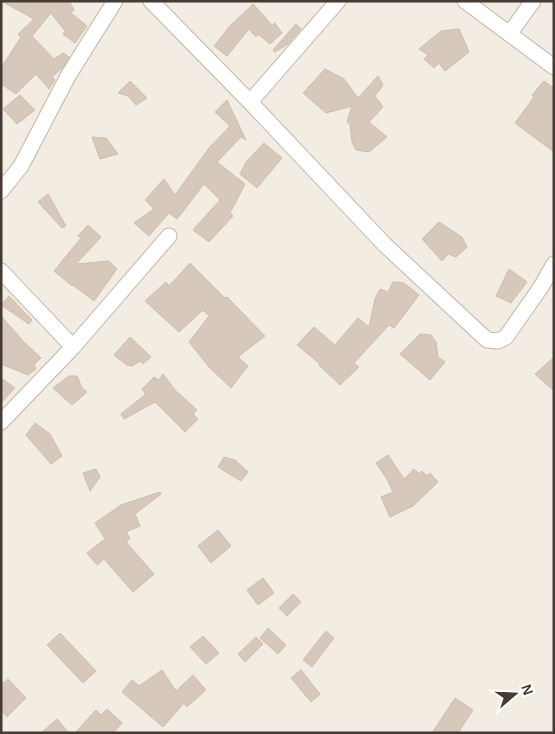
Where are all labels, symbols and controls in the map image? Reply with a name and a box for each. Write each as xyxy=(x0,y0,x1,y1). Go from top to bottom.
north arrow xyxy=(490,669,540,719)
text: N xyxy=(518,682,537,697)

